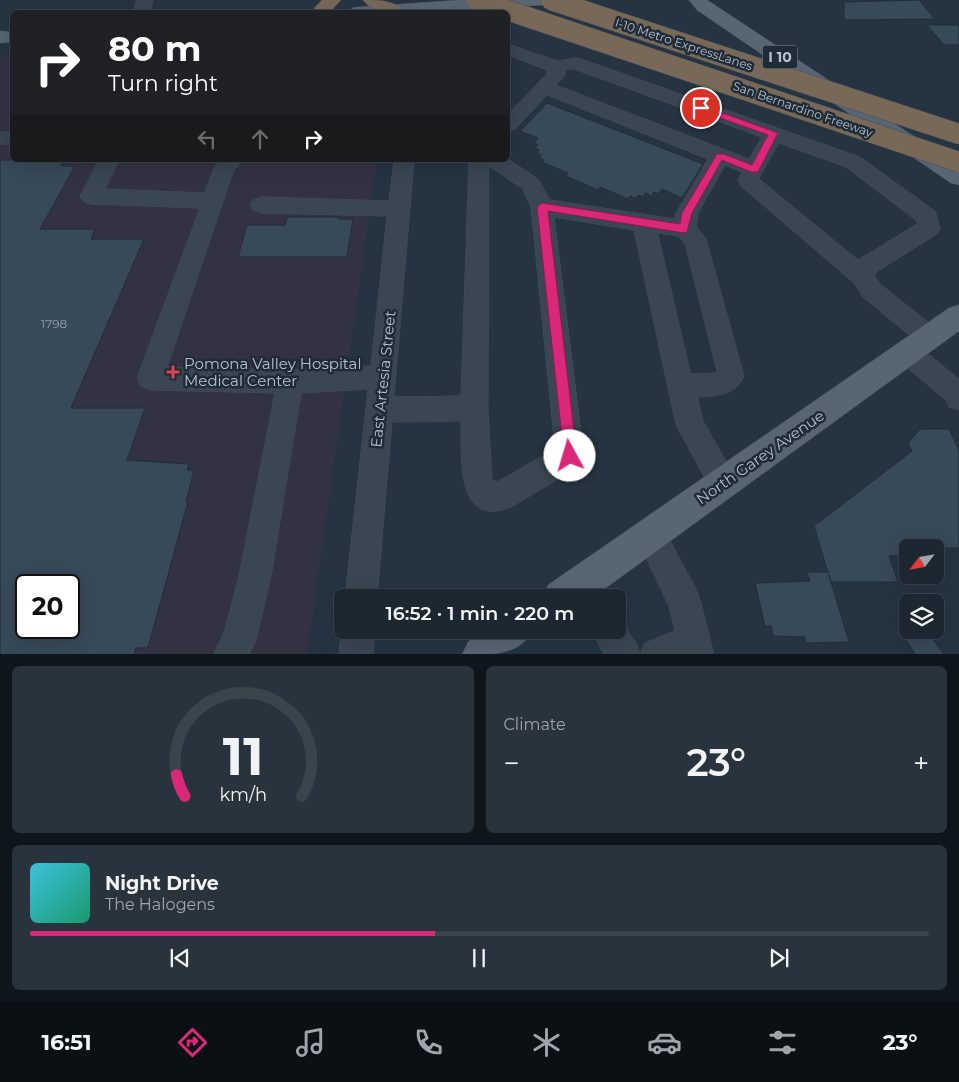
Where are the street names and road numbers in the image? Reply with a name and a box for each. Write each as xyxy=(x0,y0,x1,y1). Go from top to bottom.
street label: I-10 Metro ExpressLanes xyxy=(613,15,755,73)
road number: I 10 xyxy=(762,46,798,68)
street label: San Bernardino Freeway xyxy=(731,78,875,140)
street label: East Artesia Street xyxy=(366,310,400,448)
street label: North Garey Avenue xyxy=(692,406,828,508)

